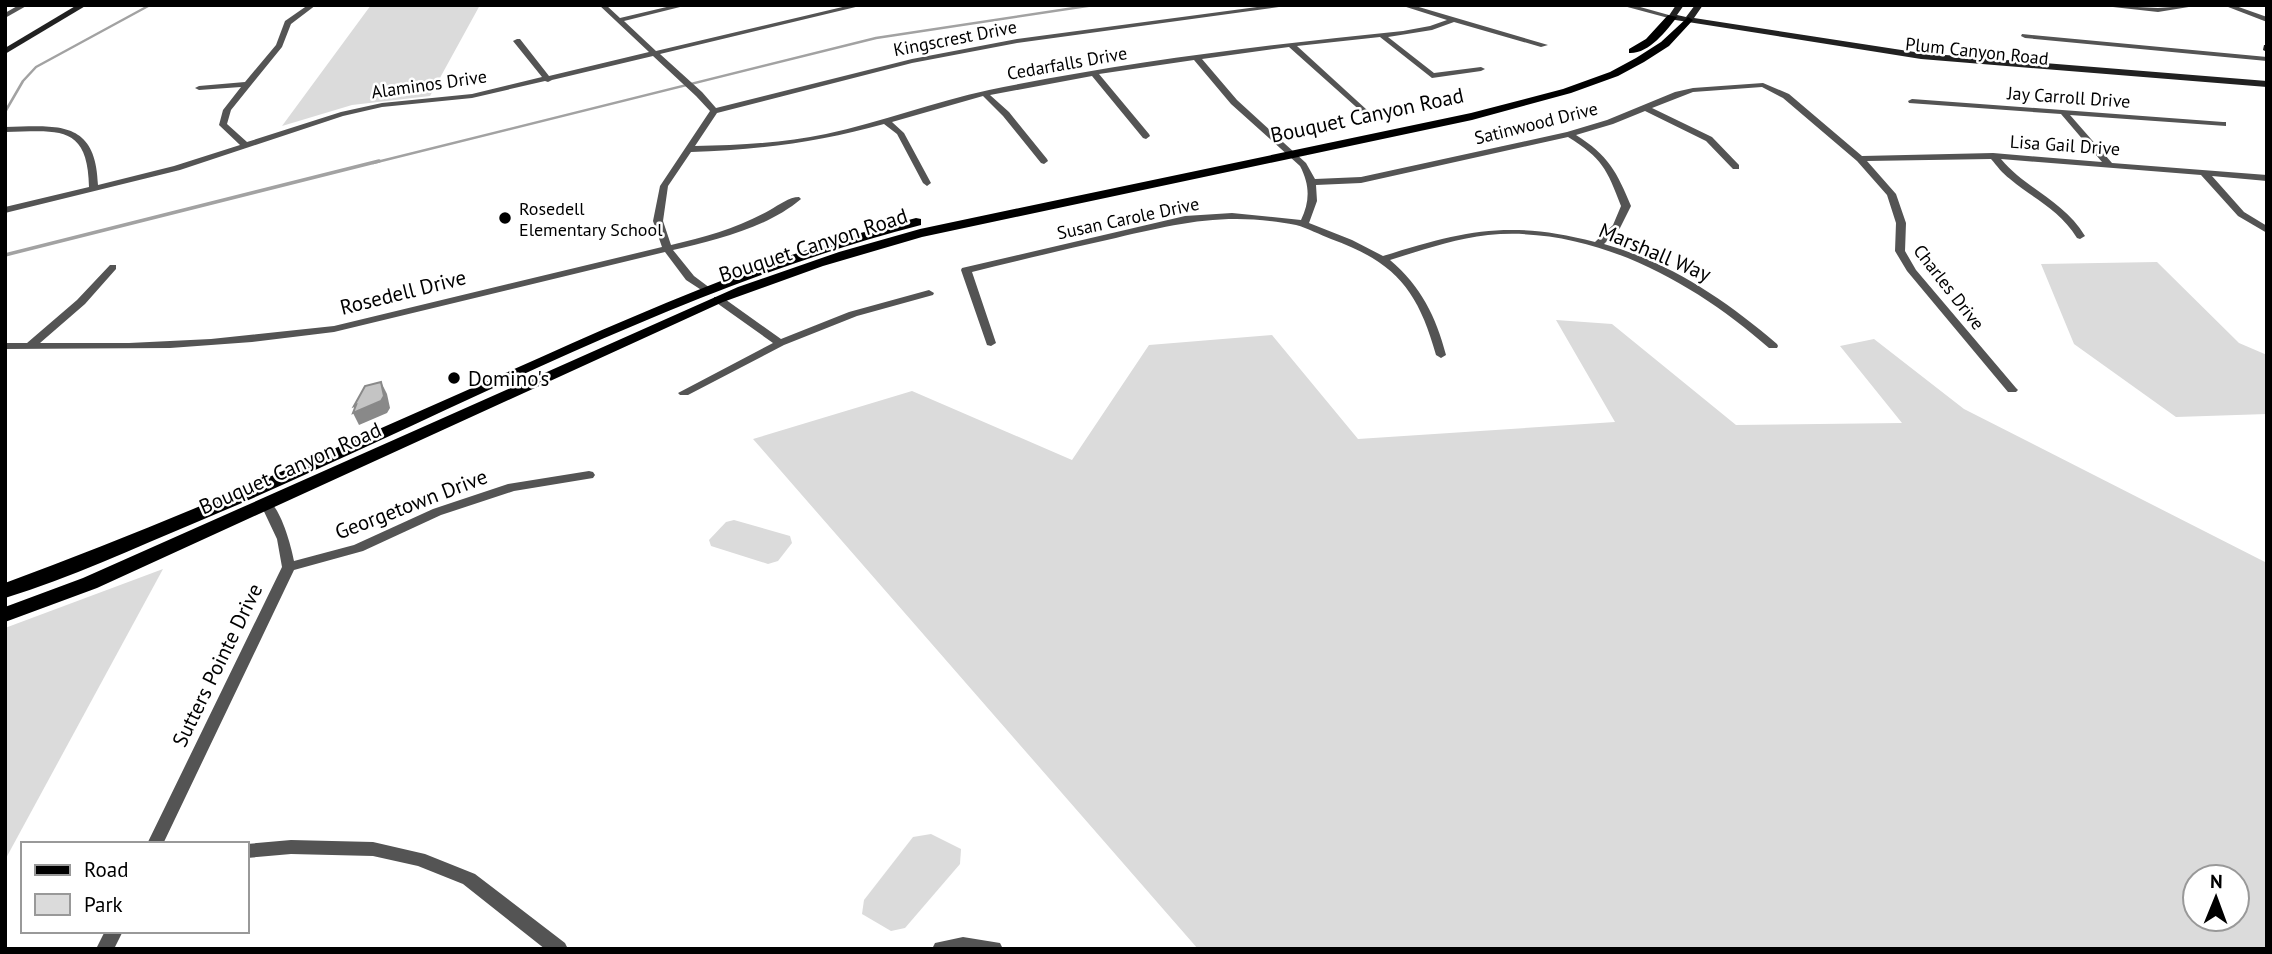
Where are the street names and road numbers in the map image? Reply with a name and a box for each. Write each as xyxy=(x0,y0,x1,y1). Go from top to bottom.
street label: Kingscrest Drive xyxy=(891,15,1019,61)
street label: Plum Canyon Road xyxy=(1904,32,2050,70)
street label: Cedarfalls Drive xyxy=(1005,41,1129,85)
street label: Alaminos Drive xyxy=(370,65,488,103)
street label: Bouquet Canyon Road xyxy=(1268,81,1466,149)
street label: Jay Carroll Drive xyxy=(2006,81,2131,113)
street label: Satinwood Drive xyxy=(1472,97,1600,149)
street label: Lisa Gail Drive xyxy=(2009,130,2121,160)
street label: Susan Carole Drive xyxy=(1055,192,1201,244)
street label: Bouquet Canyon Road xyxy=(715,202,911,288)
street label: Marshall Way xyxy=(1595,216,1715,288)
street label: Charles Drive xyxy=(1908,240,1990,334)
street label: Rosedell Drive xyxy=(337,263,469,321)
street label: Bouquet Canyon Road xyxy=(195,416,385,520)
street label: Georgetown Drive xyxy=(331,463,491,545)
street label: Sutters Pointe Drive xyxy=(166,579,268,751)

